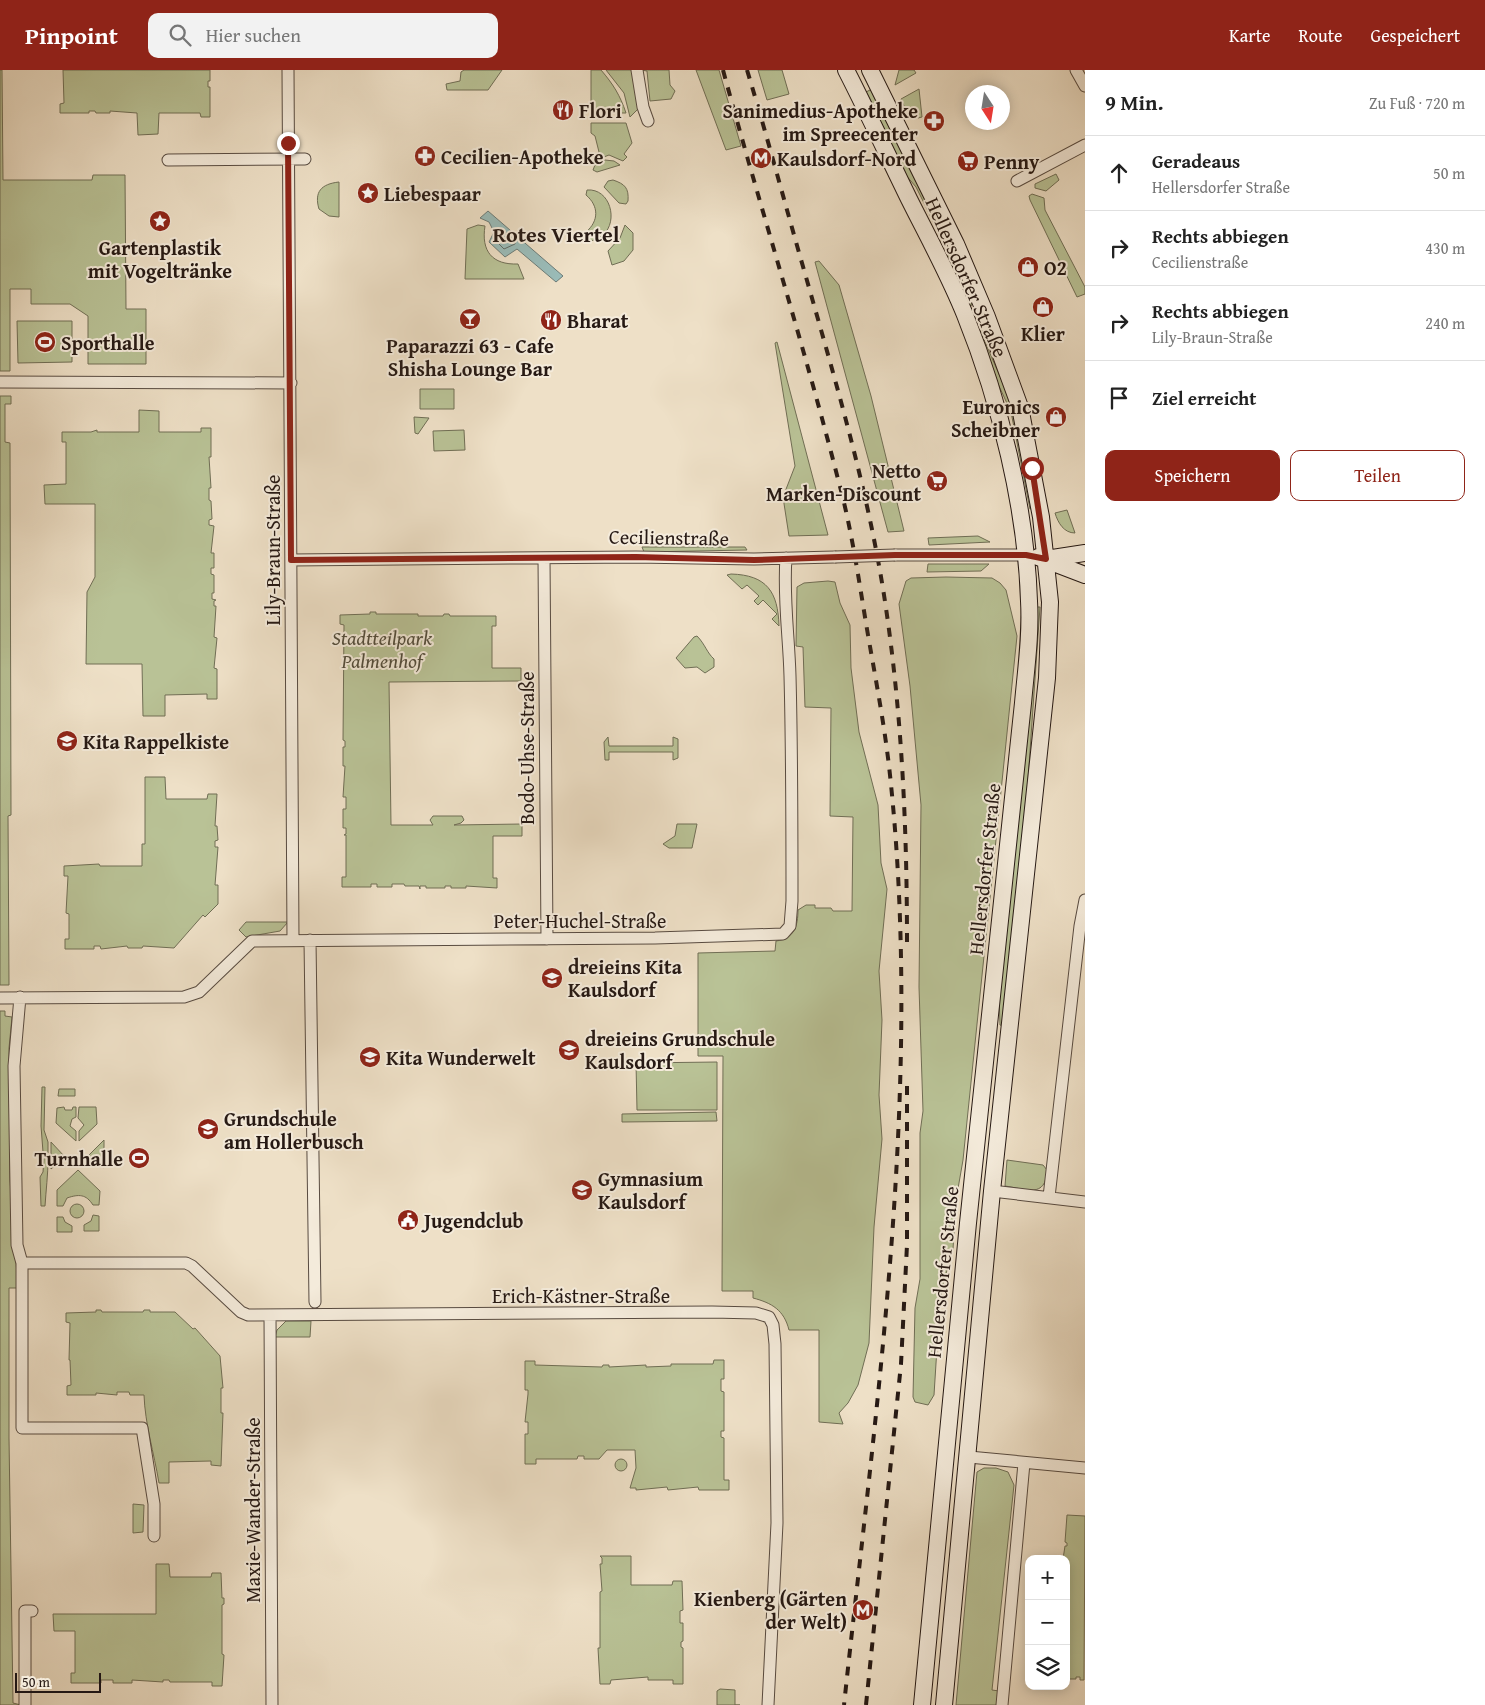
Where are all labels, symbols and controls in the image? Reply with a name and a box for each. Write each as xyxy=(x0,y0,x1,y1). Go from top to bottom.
search box xyxy=(148,13,498,58)
text: Pinpoint xyxy=(25,18,118,53)
icon: search xyxy=(166,21,194,49)
text: Hier suchen xyxy=(206,21,301,49)
text: Karte xyxy=(1229,22,1270,49)
text: Route xyxy=(1298,22,1343,49)
text: Gespeichert xyxy=(1371,22,1460,49)
north arrow xyxy=(965,85,1010,130)
text: 9 Min. xyxy=(1105,87,1163,118)
text: Zu Fuß · 720 m xyxy=(1369,91,1465,115)
place label: Flori xyxy=(579,96,622,125)
place label: Sanimedius-Apotheke im Spreecenter xyxy=(722,96,918,148)
restaurant icon: Flori xyxy=(551,98,575,122)
pharmacy icon: Sanimedius-Apotheke im Spreecenter xyxy=(922,109,946,133)
route end xyxy=(277,132,300,155)
place label: Cecilien-Apotheke xyxy=(441,142,604,171)
pharmacy icon: Cecilien-Apotheke xyxy=(413,144,437,168)
place label: Kaulsdorf-Nord xyxy=(777,144,917,173)
metro station icon: Kaulsdorf-Nord xyxy=(749,146,773,170)
place label: Penny xyxy=(984,147,1040,176)
text: Geradeaus xyxy=(1152,147,1240,175)
supermarket icon: Penny xyxy=(956,149,980,173)
icon: ahead xyxy=(1105,159,1133,187)
text: 50 m xyxy=(1433,161,1465,185)
text: Hellersdorfer Straße xyxy=(1152,175,1290,199)
place label: Liebespaar xyxy=(384,179,481,208)
place icon: Liebespaar xyxy=(356,181,380,205)
street label: Hellersdorfer Straße xyxy=(919,192,1015,362)
place icon: Gartenplastik mit Vogeltränke xyxy=(148,209,172,233)
district label: Rotes Viertel xyxy=(492,218,620,250)
text: Rechts abbiegen xyxy=(1152,222,1289,250)
place label: Gartenplastik mit Vogeltränke xyxy=(88,233,232,285)
icon: right xyxy=(1105,234,1133,262)
text: 430 m xyxy=(1425,236,1465,260)
text: Cecilienstraße xyxy=(1152,250,1248,274)
place label: O2 xyxy=(1044,253,1067,282)
shop icon: O2 xyxy=(1016,255,1040,279)
shop icon: Klier xyxy=(1031,295,1055,319)
text: Rechts abbiegen xyxy=(1152,297,1289,325)
place label: Bharat xyxy=(567,306,629,335)
bar icon: Paparazzi 63 - Cafe Shisha Lounge Bar xyxy=(458,307,482,331)
restaurant icon: Bharat xyxy=(539,308,563,332)
icon: right xyxy=(1105,309,1133,337)
text: 240 m xyxy=(1425,311,1465,335)
place label: Klier xyxy=(1021,319,1065,348)
text: Lily-Braun-Straße xyxy=(1152,325,1273,349)
place label: Sporthalle xyxy=(61,328,155,357)
sports icon: Sporthalle xyxy=(33,330,57,354)
place label: Paparazzi 63 - Cafe Shisha Lounge Bar xyxy=(386,331,554,383)
icon: arrive xyxy=(1105,384,1133,412)
text: Ziel erreicht xyxy=(1152,384,1256,412)
place label: Euronics Scheibner xyxy=(951,392,1040,444)
shop icon: Euronics Scheibner xyxy=(1044,405,1068,429)
button: Speichern xyxy=(1105,450,1280,501)
button: Teilen xyxy=(1290,450,1465,501)
place label: Netto Marken-Discount xyxy=(766,456,921,508)
route start xyxy=(1021,457,1044,480)
supermarket icon: Netto Marken-Discount xyxy=(925,469,949,493)
street label: Lily-Braun-Straße xyxy=(258,475,287,626)
street label: Cecilienstraße xyxy=(609,521,729,553)
park label: Stadtteilpark Palmenhof xyxy=(332,623,433,675)
street label: Bodo-Uhse-Straße xyxy=(512,671,541,825)
place label: Kita Rappelkiste xyxy=(83,727,229,756)
school or university icon: Kita Rappelkiste xyxy=(55,729,79,753)
street label: Hellersdorfer Straße xyxy=(961,782,1007,956)
street label: Peter-Huchel-Straße xyxy=(494,906,666,935)
place label: dreieins Kita Kaulsdorf xyxy=(568,952,683,1004)
school or university icon: dreieins Kita Kaulsdorf xyxy=(540,966,564,990)
place label: dreieins Grundschule Kaulsdorf xyxy=(585,1024,775,1076)
school or university icon: dreieins Grundschule Kaulsdorf xyxy=(557,1038,581,1062)
place label: Kita Wunderwelt xyxy=(386,1043,536,1072)
school or university icon: Kita Wunderwelt xyxy=(358,1045,382,1069)
place label: Grundschule am Hollerbusch xyxy=(224,1104,364,1156)
school or university icon: Grundschule am Hollerbusch xyxy=(196,1117,220,1141)
place label: Turnhalle xyxy=(34,1144,123,1173)
sports icon: Turnhalle xyxy=(127,1146,151,1170)
place label: Gymnasium Kaulsdorf xyxy=(598,1164,703,1216)
school or university icon: Gymnasium Kaulsdorf xyxy=(570,1178,594,1202)
street label: Hellersdorfer Straße xyxy=(919,1185,965,1359)
place label: Jugendclub xyxy=(421,1206,524,1235)
public building icon: Jugendclub xyxy=(396,1208,420,1232)
street label: Erich-Kästner-Straße xyxy=(492,1281,670,1310)
street label: Maxie-Wander-Straße xyxy=(238,1417,267,1603)
map controls xyxy=(1025,1555,1070,1690)
button: + xyxy=(1025,1555,1070,1600)
place label: Kienberg (Gärten der Welt) xyxy=(694,1584,847,1636)
metro station icon: Kienberg (Gärten der Welt) xyxy=(851,1598,875,1622)
button: − xyxy=(1025,1600,1070,1645)
button: layers xyxy=(1025,1645,1070,1690)
scale bar xyxy=(15,1670,101,1693)
text: 50 m xyxy=(22,1672,50,1692)

